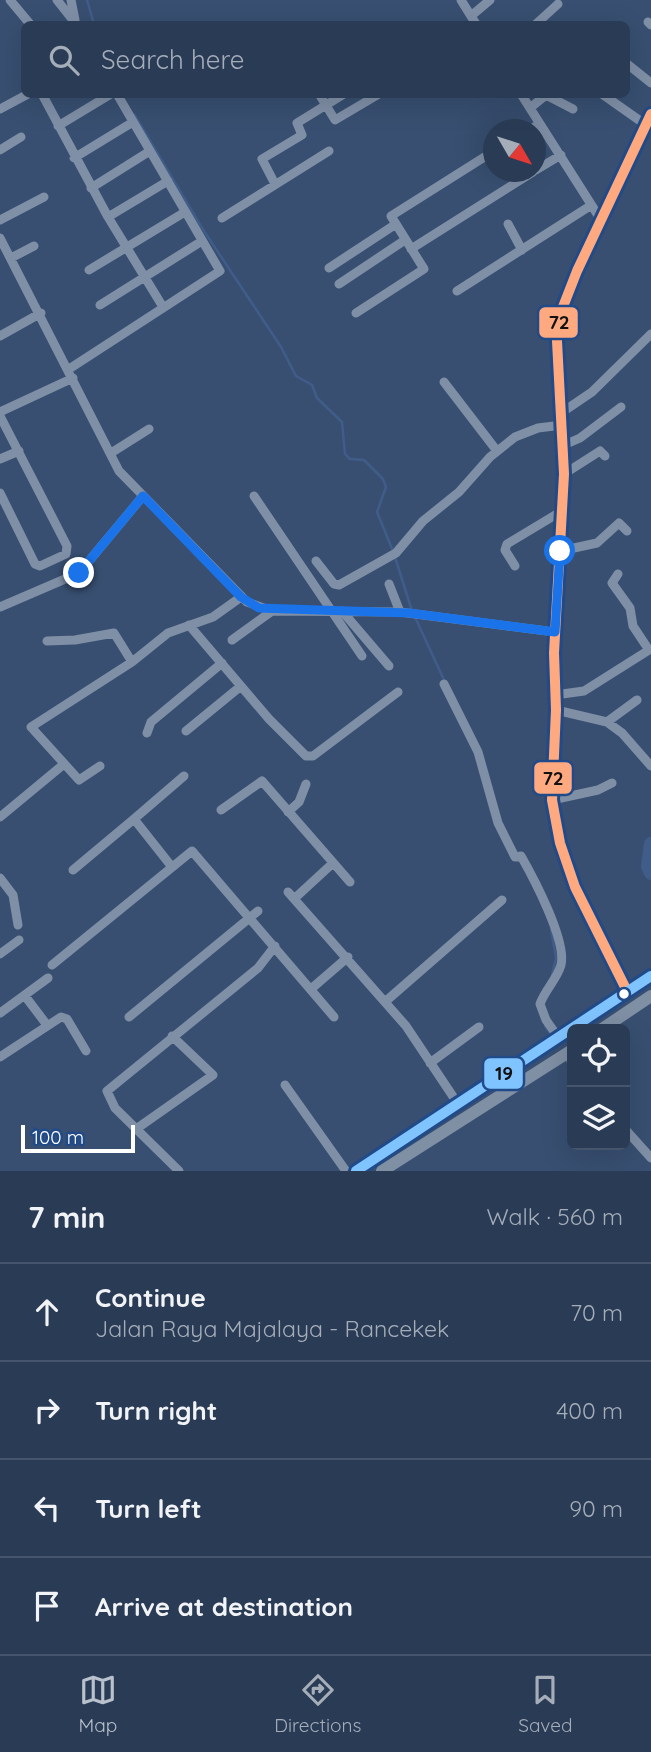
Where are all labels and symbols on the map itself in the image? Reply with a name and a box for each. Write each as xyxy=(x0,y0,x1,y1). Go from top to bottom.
north arrow xyxy=(483,119,546,182)
line badge: 72 xyxy=(538,306,579,339)
text: 72 xyxy=(548,310,570,334)
route start xyxy=(544,535,575,566)
route end xyxy=(63,557,94,588)
line badge: 72 xyxy=(533,761,573,795)
text: 72 xyxy=(542,766,564,790)
unlabelled marker xyxy=(617,987,631,1001)
line badge: 19 xyxy=(483,1057,524,1090)
text: 19 xyxy=(495,1061,513,1085)
scale bar xyxy=(21,1122,135,1154)

